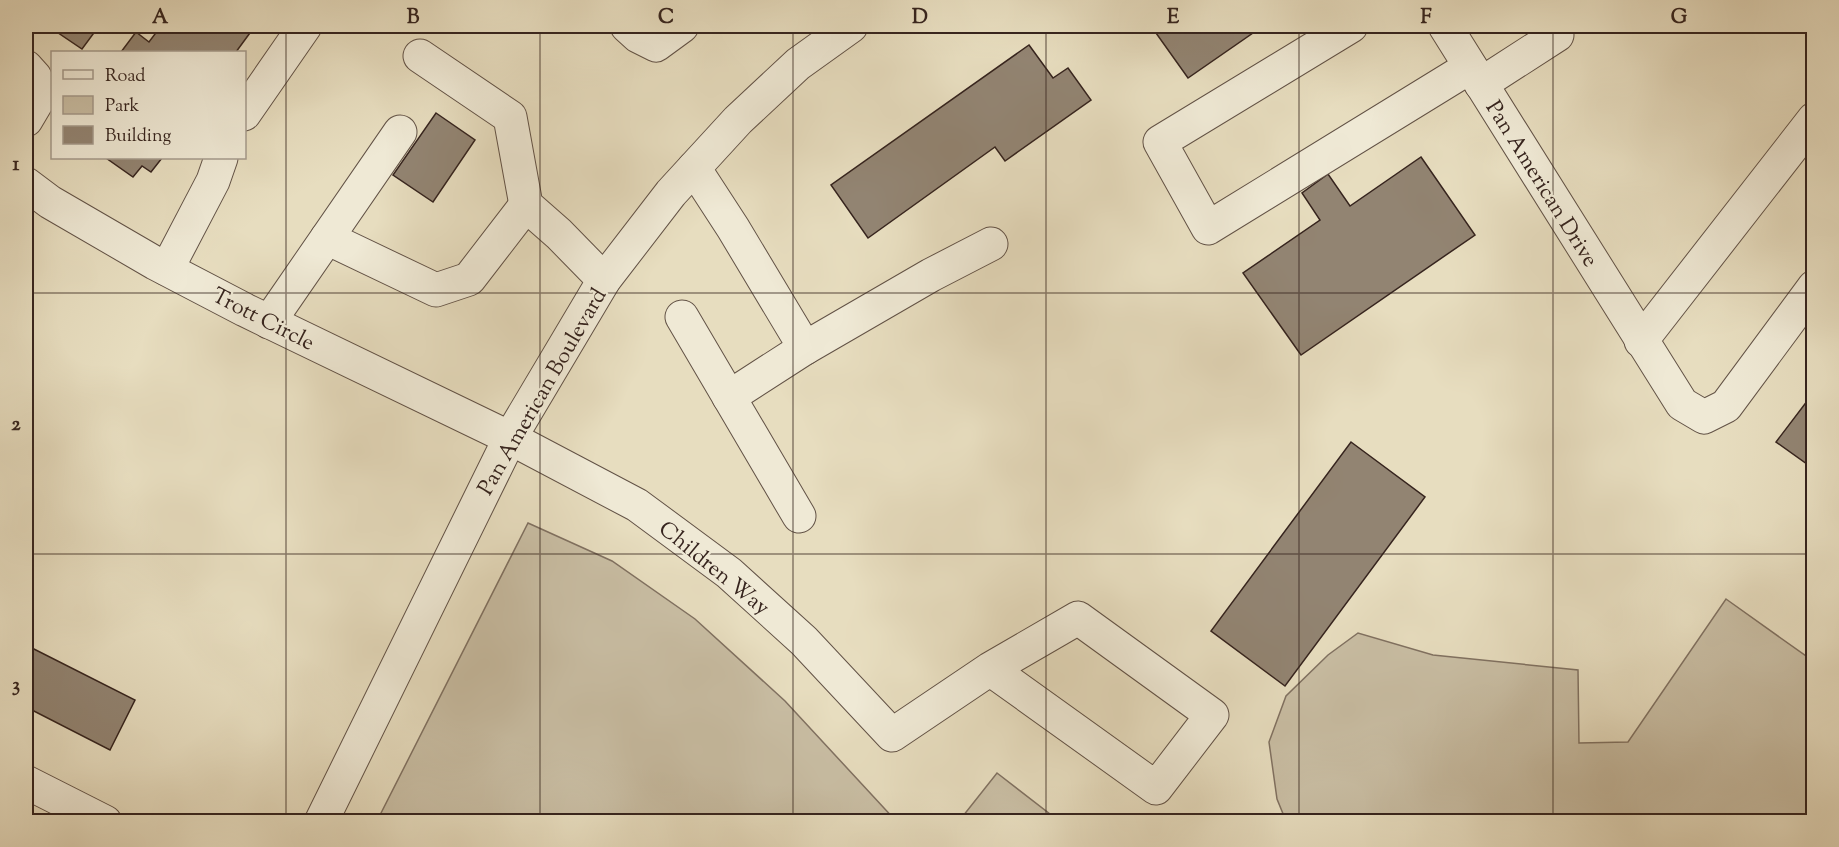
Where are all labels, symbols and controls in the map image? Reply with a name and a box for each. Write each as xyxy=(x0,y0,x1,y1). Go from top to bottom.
text: A xyxy=(152,4,169,33)
text: B xyxy=(407,4,420,33)
text: C xyxy=(658,4,674,33)
text: D xyxy=(912,4,928,33)
text: E xyxy=(1167,4,1180,33)
text: F xyxy=(1420,4,1432,33)
text: G xyxy=(1671,4,1688,33)
legend xyxy=(51,51,246,159)
text: Road xyxy=(105,64,145,90)
text: Park xyxy=(105,94,140,120)
street label: Pan American Drive xyxy=(1476,95,1605,274)
text: Building xyxy=(105,124,171,150)
text: 1 xyxy=(13,151,20,180)
street label: Trott Circle xyxy=(206,281,319,360)
street label: Pan American Boulevard xyxy=(471,283,616,502)
text: 2 xyxy=(11,411,21,440)
street label: Children Way xyxy=(651,514,776,624)
text: 3 xyxy=(12,672,20,701)

